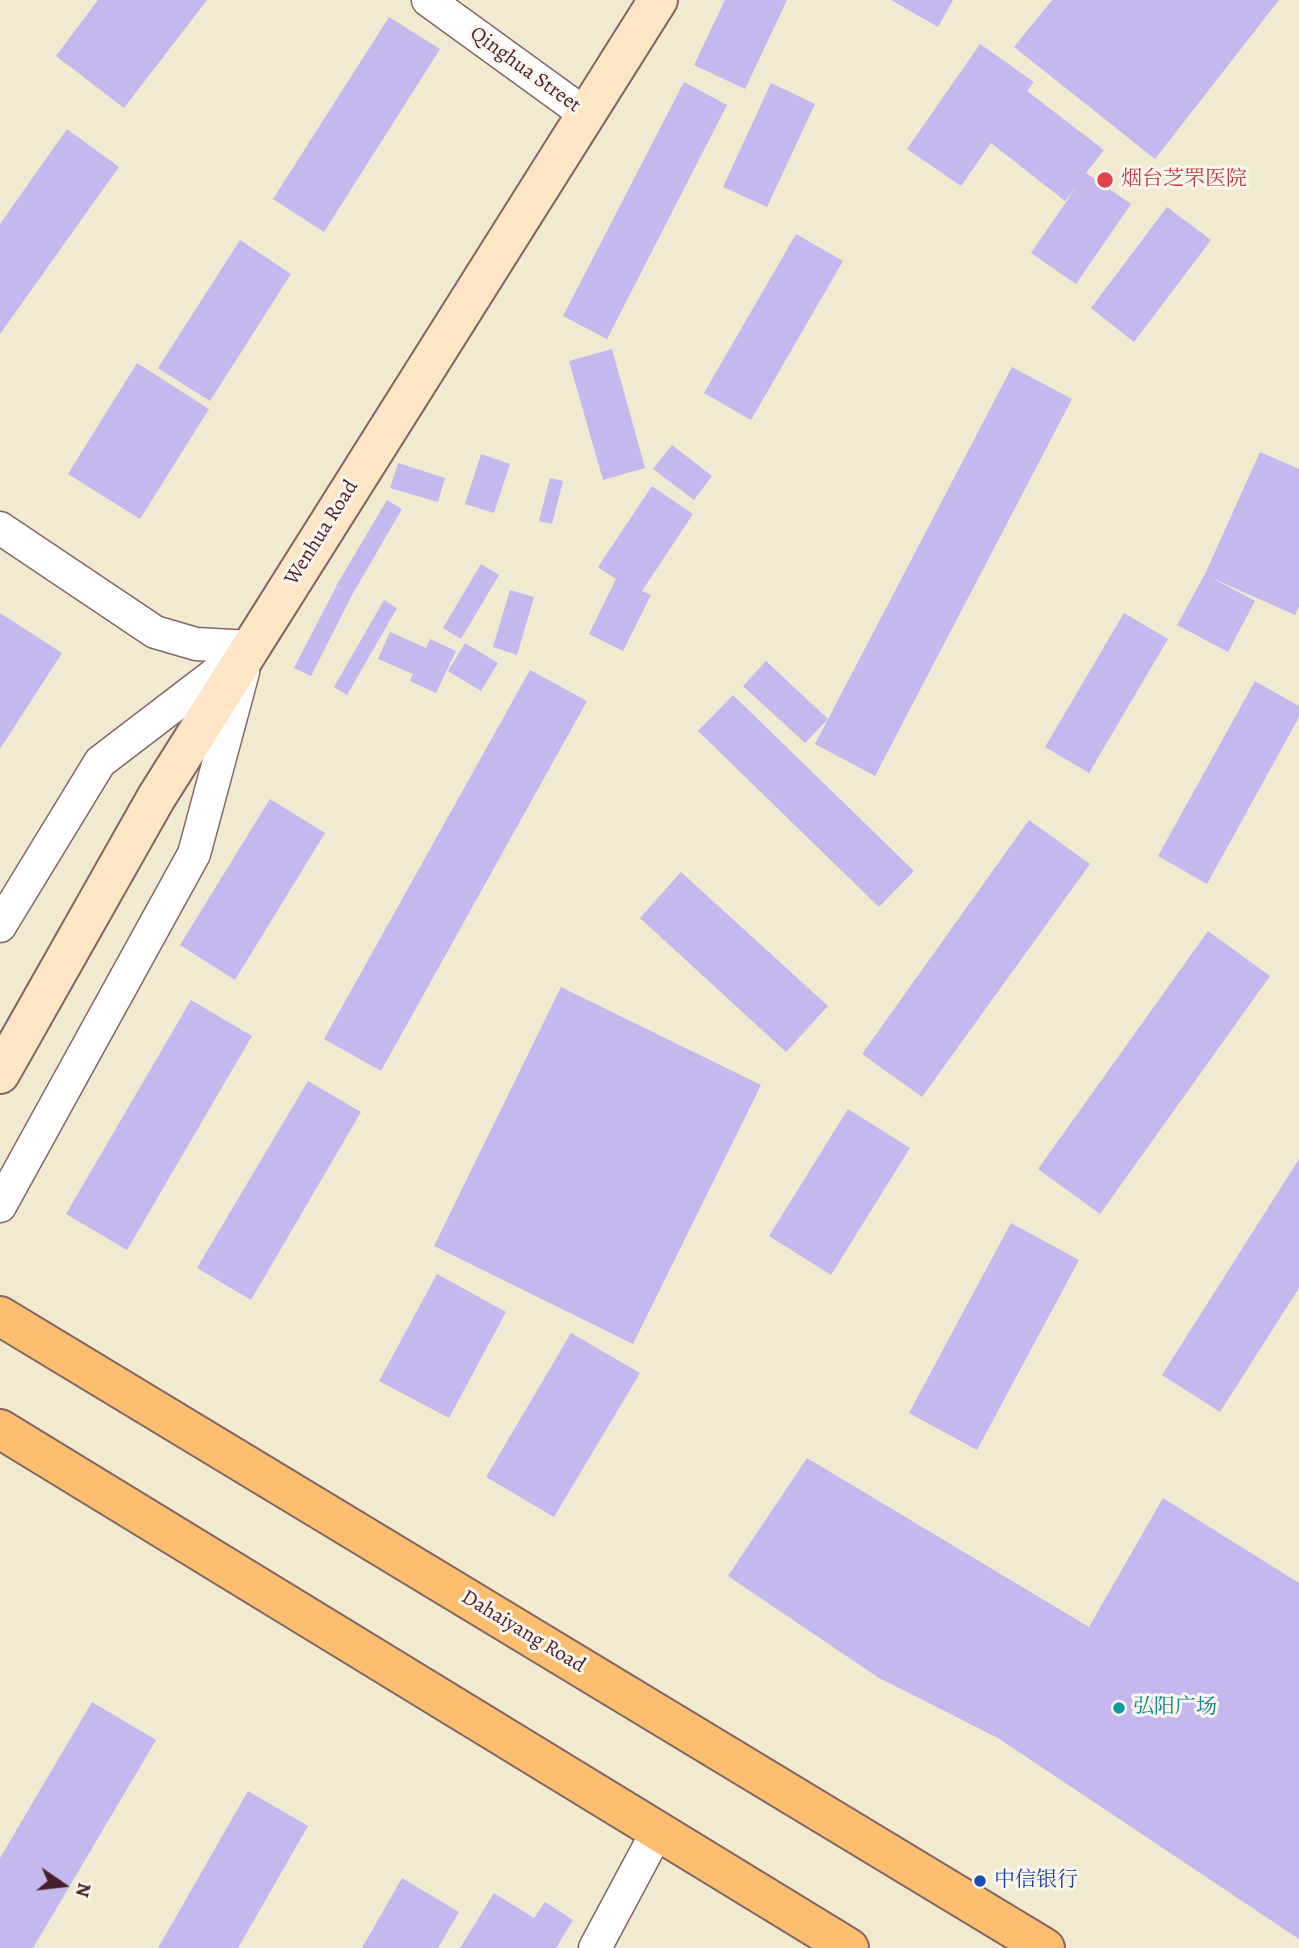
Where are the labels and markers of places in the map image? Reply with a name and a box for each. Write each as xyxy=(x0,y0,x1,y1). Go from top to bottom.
place label: 烟台芝罘医院 xyxy=(1121,167,1247,193)
marker: 烟台芝罘医院 xyxy=(1095,170,1115,190)
place label: 弘阳广场 xyxy=(1133,1695,1217,1721)
marker: 弘阳广场 xyxy=(1111,1700,1127,1716)
place label: 中信银行 xyxy=(994,1868,1078,1894)
marker: 中信银行 xyxy=(972,1873,988,1889)

